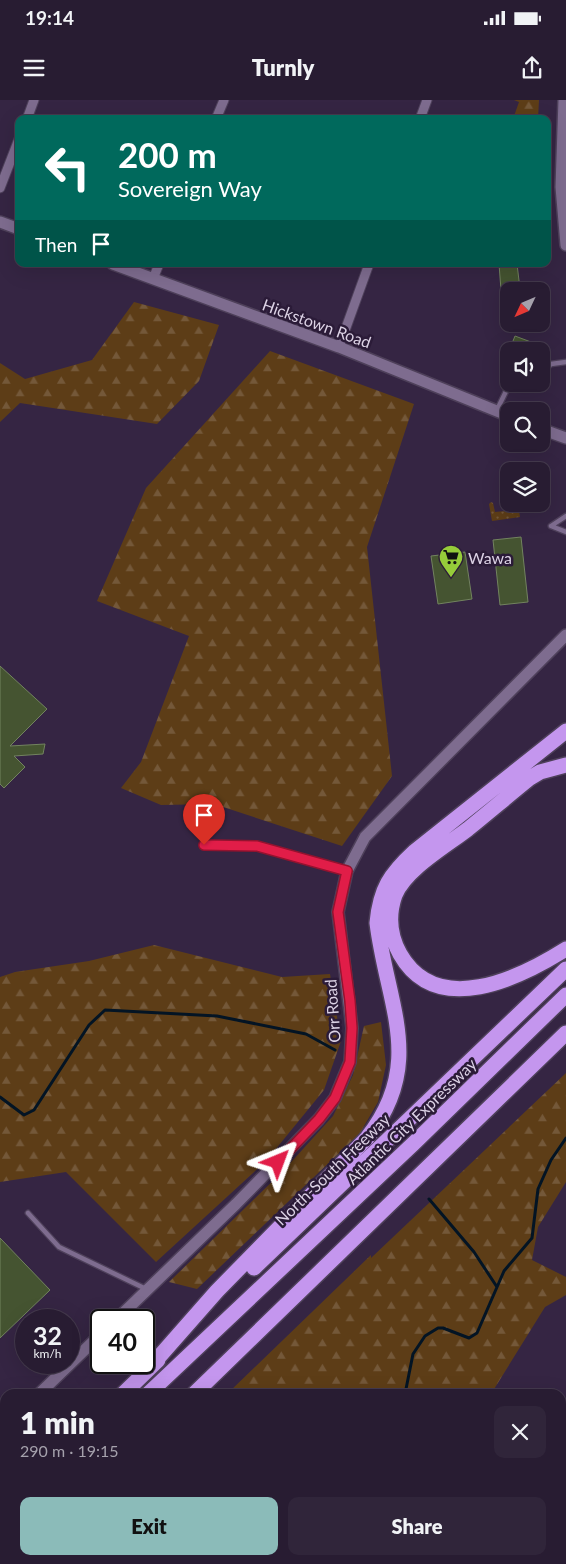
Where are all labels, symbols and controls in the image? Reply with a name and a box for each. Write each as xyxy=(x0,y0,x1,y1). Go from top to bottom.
text: 19:14 xyxy=(25,6,74,29)
icon: menu xyxy=(20,54,48,82)
text: Turnly xyxy=(252,54,314,81)
icon: share xyxy=(518,54,546,82)
text: 200 m xyxy=(118,133,217,175)
icon: left xyxy=(35,135,100,200)
text: Sovereign Way xyxy=(118,175,262,202)
icon: arrive xyxy=(87,230,115,258)
text: Then xyxy=(35,233,77,256)
north arrow xyxy=(500,282,550,332)
map controls xyxy=(500,282,550,512)
street label: Hickstown Road xyxy=(260,295,374,351)
button: sound xyxy=(500,342,550,392)
button: search xyxy=(500,402,550,452)
button: layers xyxy=(500,462,550,512)
supermarket icon: Wawa xyxy=(438,544,464,578)
place label: Wawa xyxy=(468,548,512,567)
pin xyxy=(183,794,225,845)
icon: arrive xyxy=(190,801,218,829)
street label: Orr Road xyxy=(320,979,344,1043)
street label: Atlantic City Expressway xyxy=(342,1054,480,1188)
street label: North-South Freeway xyxy=(271,1109,394,1229)
position arrow xyxy=(251,1135,303,1187)
speed limit sign: 40 xyxy=(90,1309,155,1374)
text: 32 xyxy=(33,1320,62,1350)
text: km/h xyxy=(33,1346,62,1361)
text: 1 min xyxy=(20,1404,95,1440)
button: close xyxy=(494,1406,546,1458)
text: 290 m · 19:15 xyxy=(20,1441,119,1460)
button: Exit xyxy=(20,1497,278,1555)
button: Share xyxy=(288,1497,546,1555)

